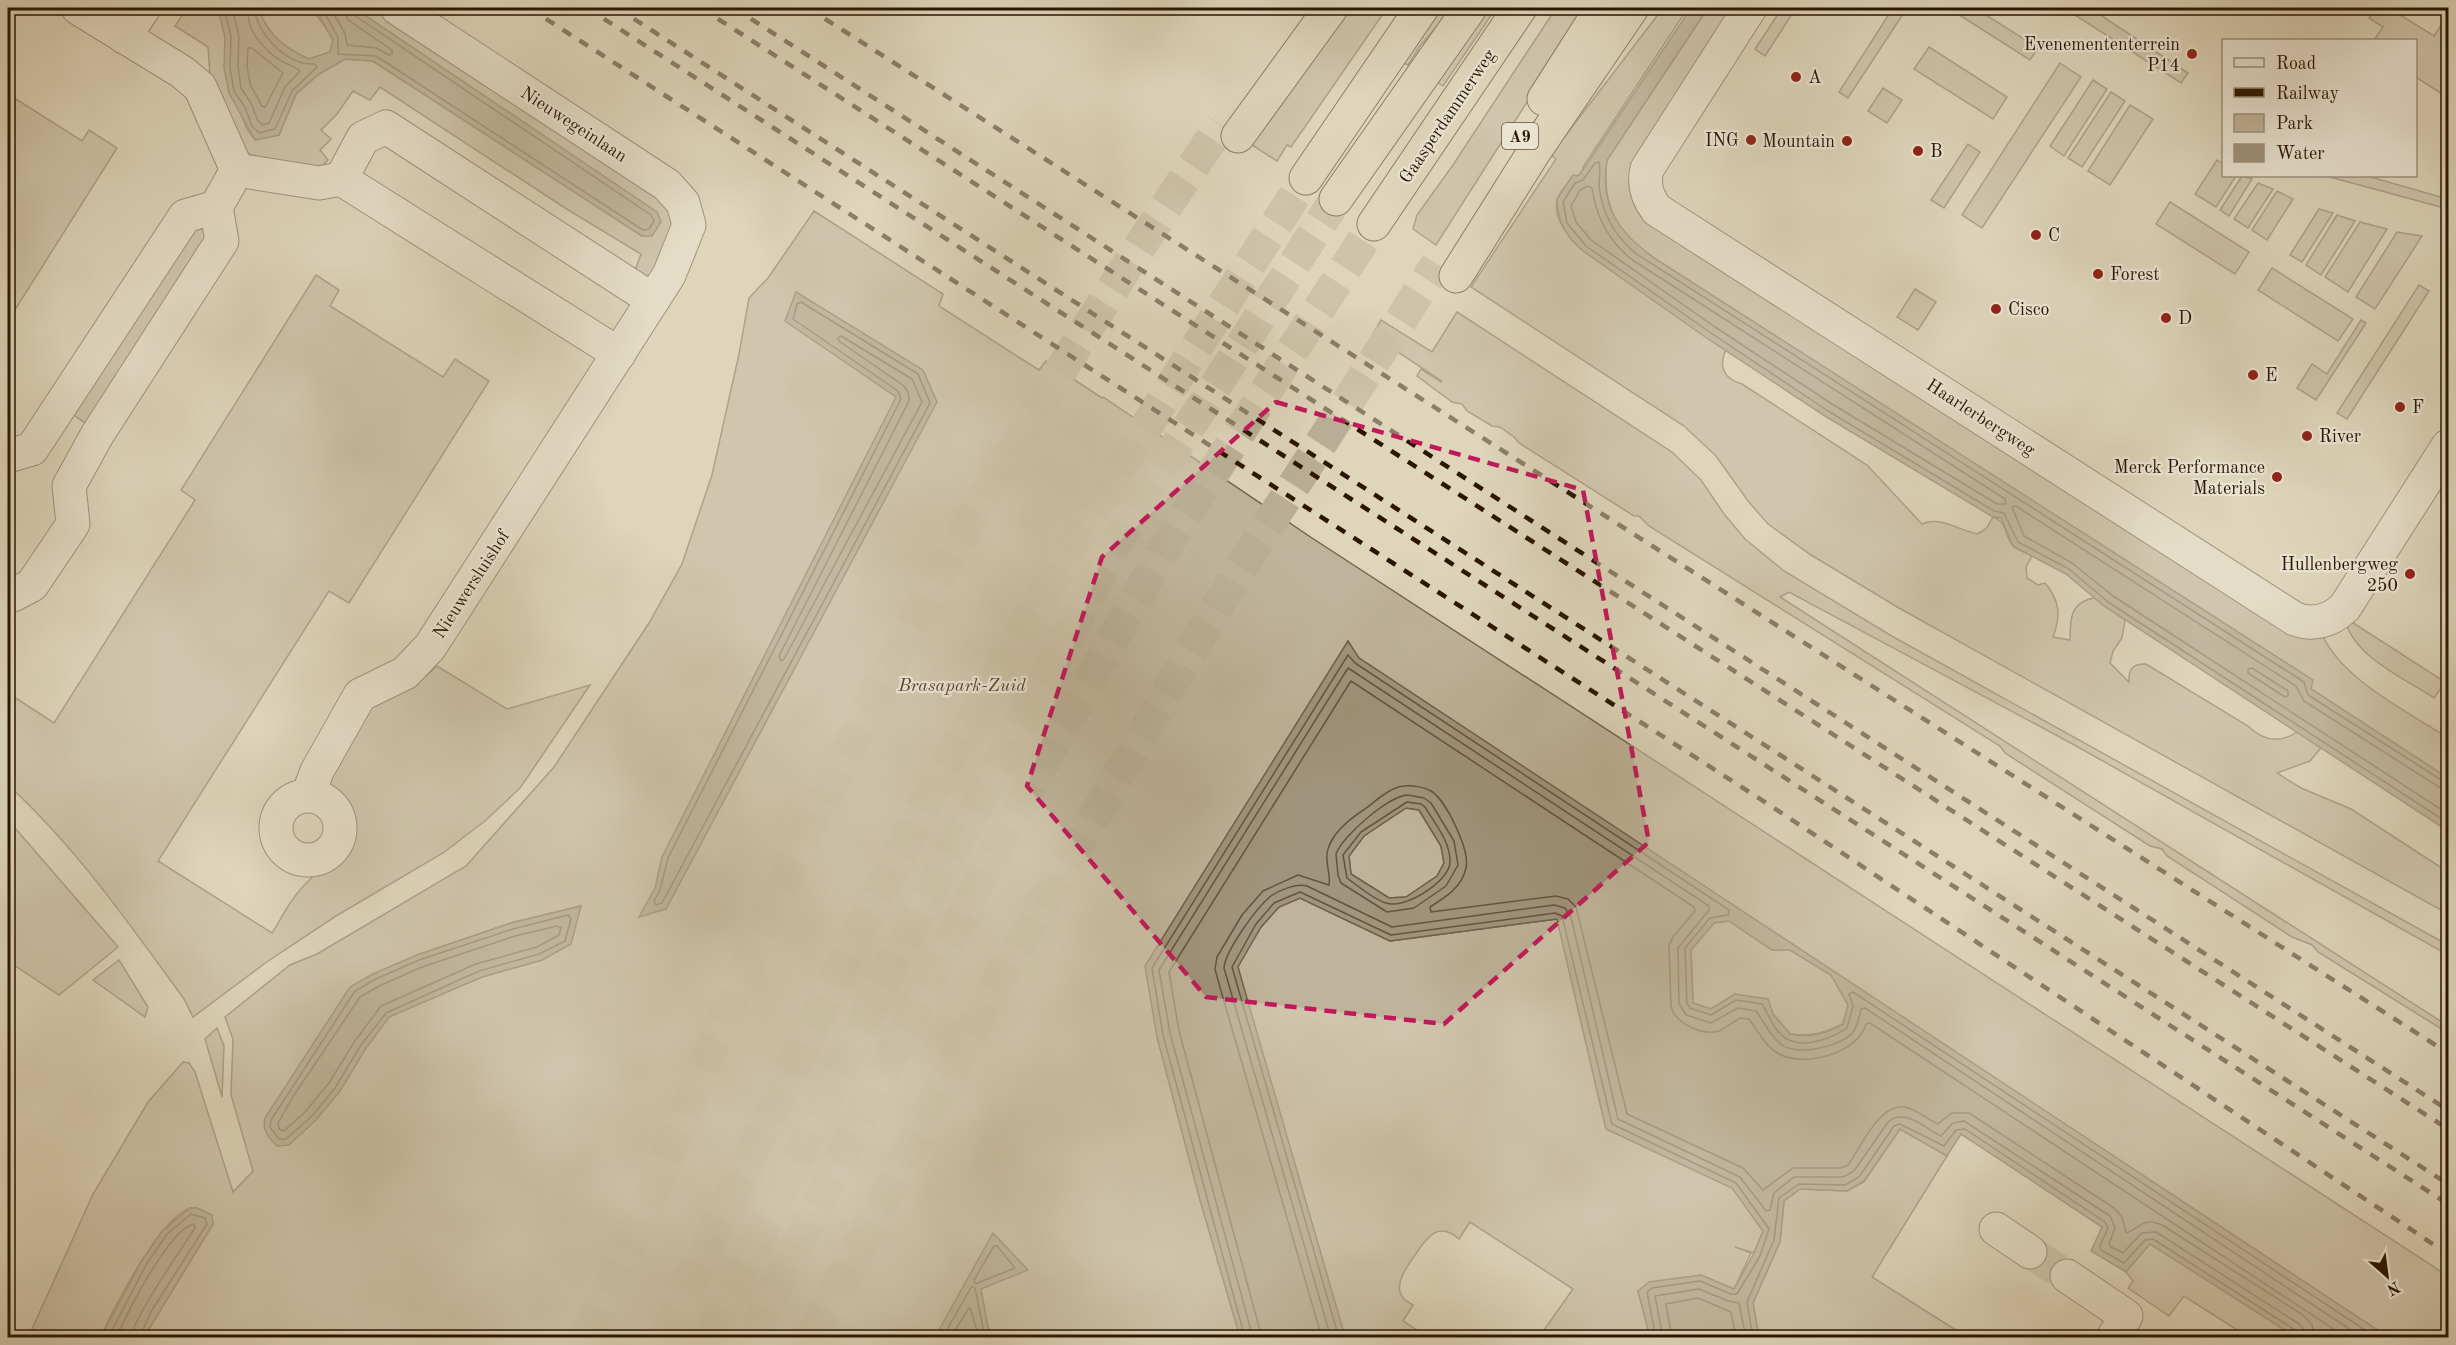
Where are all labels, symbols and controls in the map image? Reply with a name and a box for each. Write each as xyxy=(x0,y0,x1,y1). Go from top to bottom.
place label: Evenemententerrein P14 xyxy=(2024,36,2180,75)
legend xyxy=(2222,39,2417,177)
street label: Gaasperdammerweg xyxy=(1396,46,1499,187)
marker: Evenemententerrein P14 xyxy=(2185,47,2199,61)
text: Road xyxy=(2276,55,2316,73)
place label: A xyxy=(1808,69,1822,87)
marker: A xyxy=(1789,70,1803,84)
street label: Nieuwegeinlaan xyxy=(517,84,630,166)
text: Railway xyxy=(2276,85,2339,103)
text: Park xyxy=(2276,115,2313,133)
road number: A9 xyxy=(1502,123,1538,149)
place label: ING xyxy=(1705,132,1739,150)
marker: ING xyxy=(1744,133,1758,147)
place label: Mountain xyxy=(1762,133,1835,151)
marker: Mountain xyxy=(1840,134,1854,148)
place label: B xyxy=(1930,143,1942,161)
marker: B xyxy=(1911,144,1925,158)
text: Water xyxy=(2276,145,2325,163)
place label: C xyxy=(2048,227,2060,245)
marker: C xyxy=(2029,228,2043,242)
place label: Forest xyxy=(2110,266,2160,284)
marker: Forest xyxy=(2091,267,2105,281)
place label: Cisco xyxy=(2008,301,2050,319)
marker: Cisco xyxy=(1989,302,2003,316)
place label: D xyxy=(2178,310,2192,328)
marker: D xyxy=(2159,311,2173,325)
place label: E xyxy=(2265,367,2277,385)
marker: E xyxy=(2246,368,2260,382)
street label: Haarlerbergweg xyxy=(1923,376,2038,460)
place label: F xyxy=(2412,399,2424,417)
marker: F xyxy=(2393,400,2407,414)
place label: River xyxy=(2319,428,2362,446)
marker: River xyxy=(2300,429,2314,443)
place label: Merck Performance Materials xyxy=(2114,459,2265,498)
marker: Merck Performance Materials xyxy=(2270,470,2284,484)
street label: Nieuwersluishof xyxy=(430,526,514,642)
place label: Hullenbergweg 250 xyxy=(2281,556,2398,595)
marker: Hullenbergweg 250 xyxy=(2403,567,2417,581)
park label: Brasapark-Zuid xyxy=(897,677,1026,695)
north arrow xyxy=(2357,1246,2417,1306)
text: N xyxy=(2383,1278,2402,1298)

